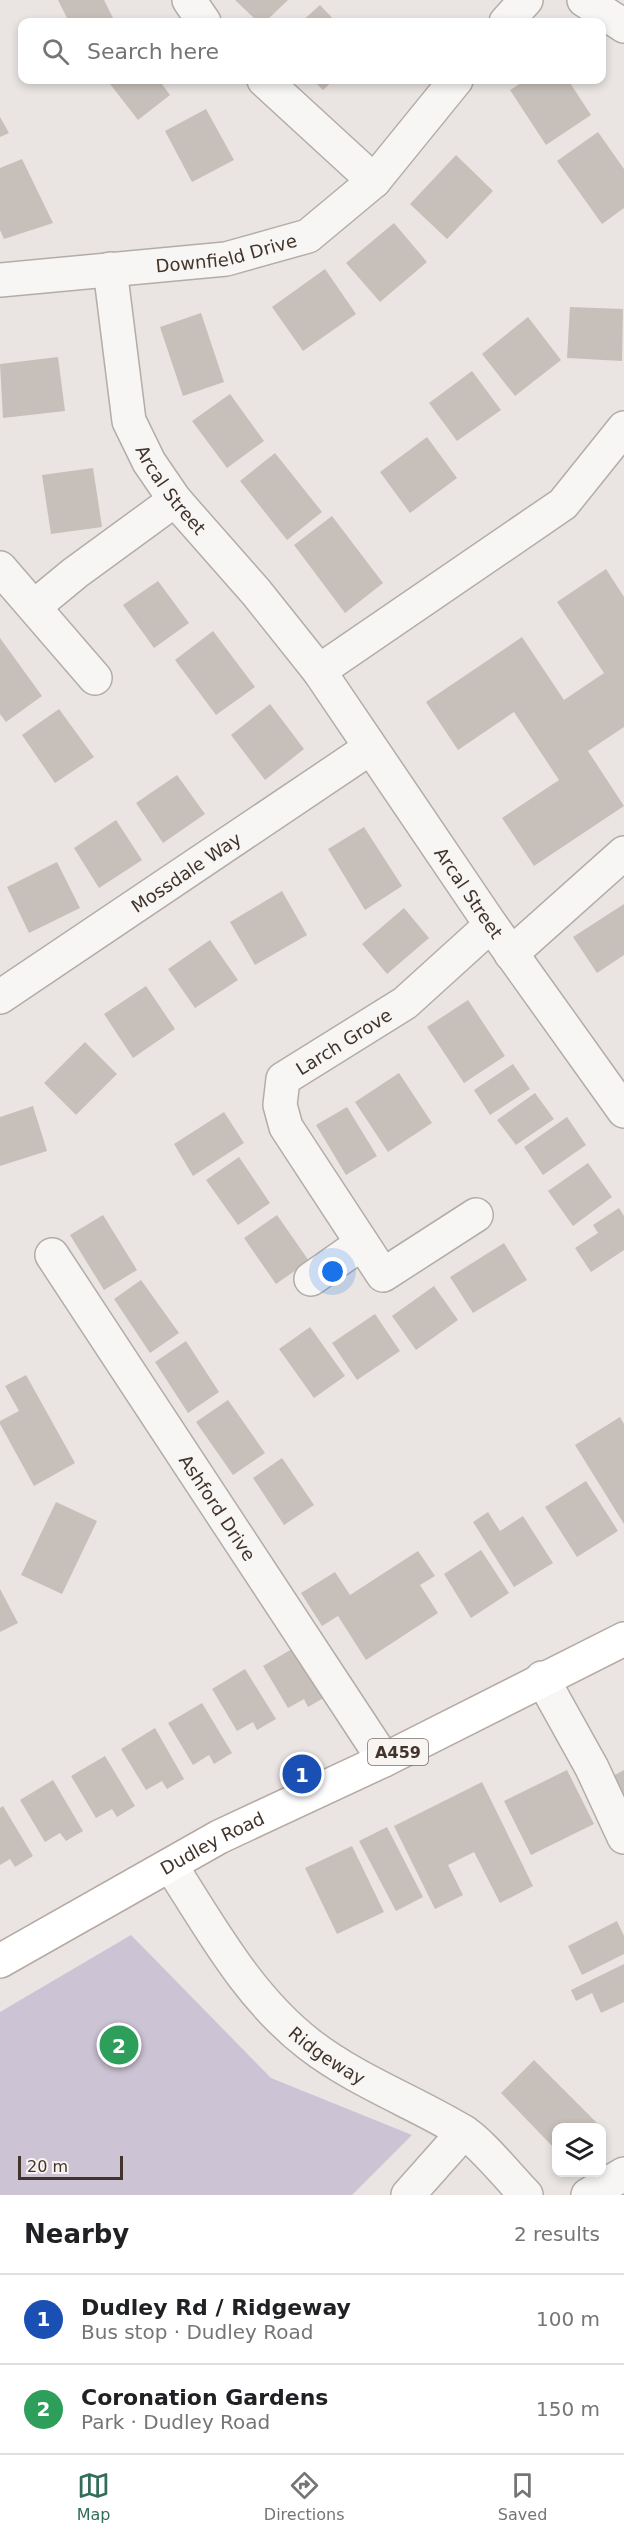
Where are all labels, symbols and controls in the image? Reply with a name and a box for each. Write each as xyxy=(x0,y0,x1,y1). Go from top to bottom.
search box xyxy=(18,18,606,84)
icon: search xyxy=(39,35,72,68)
text: Search here xyxy=(87,39,219,64)
street label: Downfield Drive xyxy=(155,229,299,276)
street label: Arcal Street xyxy=(132,442,211,538)
street label: Mossdale Way xyxy=(127,827,245,916)
street label: Arcal Street xyxy=(431,843,507,942)
street label: Larch Grove xyxy=(292,1004,395,1079)
your location xyxy=(318,1257,347,1286)
street label: Ashford Drive xyxy=(175,1450,260,1564)
road number: A459 xyxy=(368,1739,428,1765)
pin: 1 xyxy=(282,1752,322,1796)
street label: Dudley Road xyxy=(157,1807,267,1879)
pin: 2 xyxy=(100,2022,138,2068)
street label: Ridgeway xyxy=(285,2022,369,2089)
map controls xyxy=(552,2123,606,2177)
button: layers xyxy=(552,2123,606,2177)
scale bar xyxy=(18,2153,123,2180)
text: 20 m xyxy=(27,2157,68,2176)
text: Nearby xyxy=(24,2219,129,2249)
text: 2 results xyxy=(514,2222,600,2246)
text: Dudley Rd / Ridgeway xyxy=(81,2295,351,2320)
text: 1 xyxy=(37,2307,50,2331)
text: 100 m xyxy=(536,2307,600,2331)
text: Bus stop · Dudley Road xyxy=(81,2320,313,2344)
text: Coronation Gardens xyxy=(81,2385,328,2410)
text: 2 xyxy=(37,2397,50,2421)
text: 150 m xyxy=(536,2397,600,2421)
text: Park · Dudley Road xyxy=(81,2410,270,2434)
tab: Map xyxy=(77,2469,110,2524)
tab: Directions xyxy=(264,2469,344,2524)
tab: Saved xyxy=(498,2469,547,2524)

